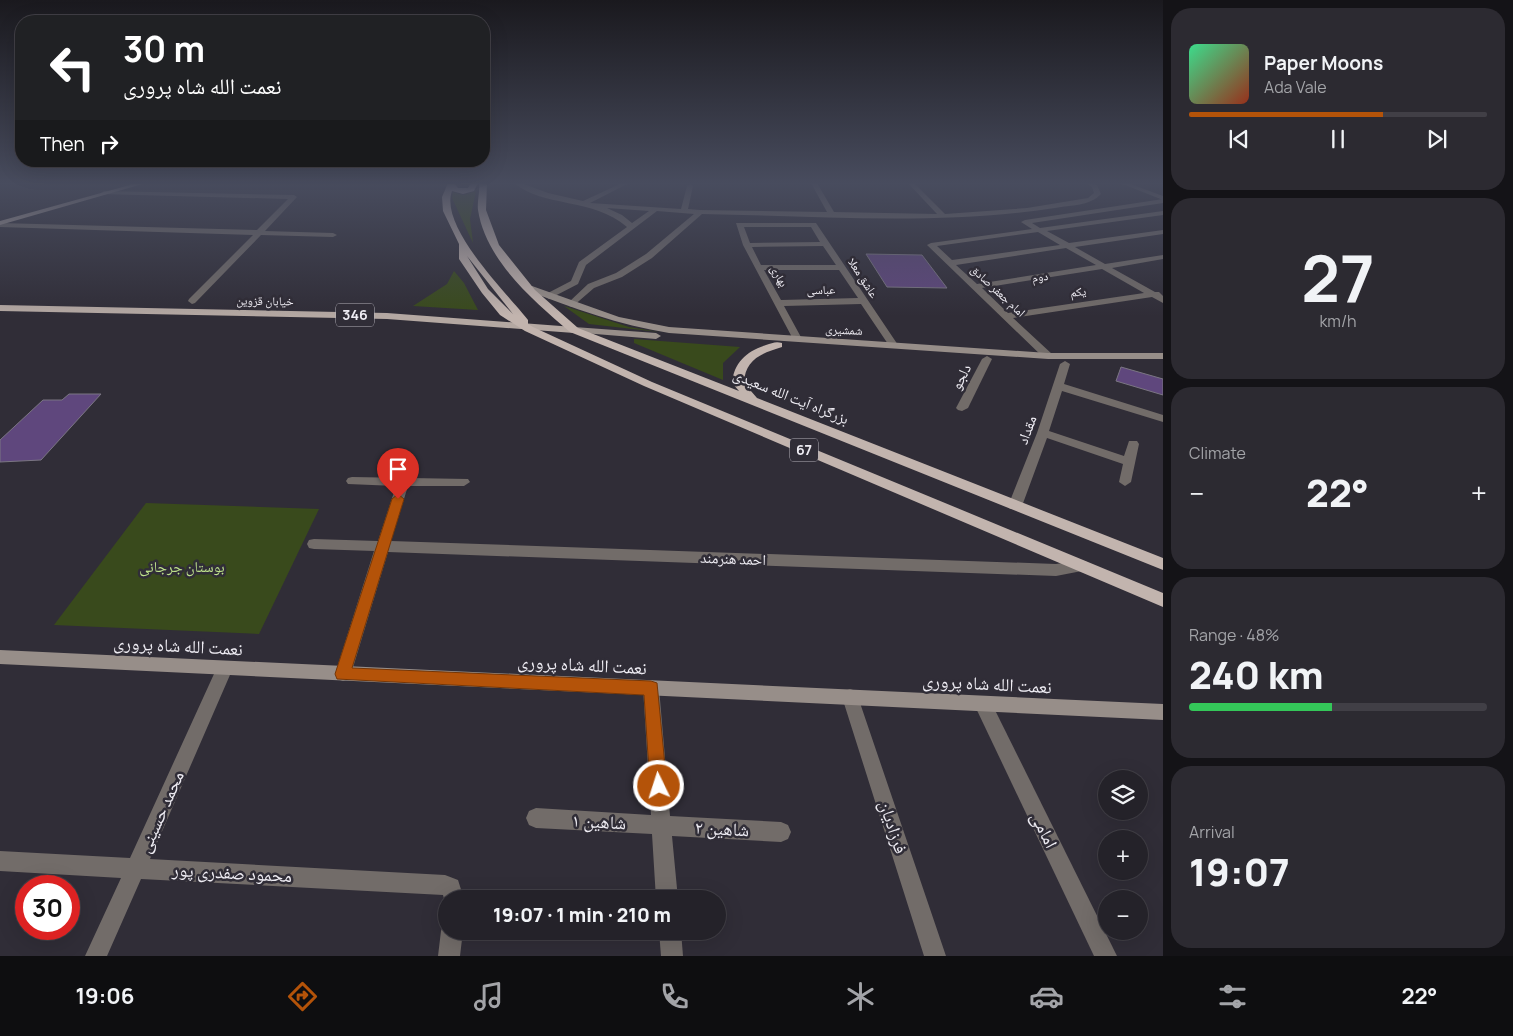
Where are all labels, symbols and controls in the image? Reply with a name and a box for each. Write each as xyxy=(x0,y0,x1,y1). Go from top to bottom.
text: 30 m xyxy=(123,25,205,73)
icon: left xyxy=(40,35,105,100)
text: Paper Moons xyxy=(1264,50,1383,76)
text: نعمت الله شاه پروری xyxy=(123,71,282,101)
text: Ada Vale xyxy=(1264,76,1327,98)
icon: previous xyxy=(1225,125,1253,153)
icon: pause xyxy=(1324,125,1352,153)
icon: next xyxy=(1423,125,1451,153)
icon: right xyxy=(95,130,123,158)
text: Then xyxy=(40,131,85,157)
text: 27 xyxy=(1301,233,1375,322)
street label: عاشق معلا xyxy=(844,254,883,301)
street label: امام جعفر صادق xyxy=(967,261,1030,321)
street label: بهاری xyxy=(766,262,792,290)
street label: دوم xyxy=(1030,267,1049,286)
street label: عباسی xyxy=(806,281,836,298)
street label: یکم xyxy=(1069,282,1087,301)
street label: خیابان قزوین xyxy=(236,292,294,310)
road number: 346 xyxy=(336,304,374,326)
text: km/h xyxy=(1319,310,1357,332)
street label: شمشیری xyxy=(825,320,863,339)
street label: دلجو xyxy=(945,360,976,393)
street label: بزرگراه آیت الله سعیدی xyxy=(730,364,852,429)
street label: مقداد xyxy=(1012,412,1042,447)
road number: 67 xyxy=(790,438,818,462)
text: Climate xyxy=(1189,442,1246,464)
pin xyxy=(377,448,419,499)
icon: arrive xyxy=(384,455,412,483)
text: 22° xyxy=(1306,466,1369,518)
text: − xyxy=(1189,474,1204,512)
text: + xyxy=(1471,474,1487,512)
street label: احمد هنرمند xyxy=(700,547,766,570)
park label: بوستان جرجانی xyxy=(139,556,225,577)
text: Range · 48% xyxy=(1189,624,1279,646)
street label: نعمت الله شاه پروری xyxy=(113,630,243,661)
text: 240 km xyxy=(1189,648,1324,700)
street label: نعمت الله شاه پروری xyxy=(517,649,647,680)
street label: نعمت الله شاه پروری xyxy=(922,668,1052,699)
position arrow xyxy=(632,759,684,811)
street label: محمد حسینی xyxy=(131,767,189,856)
map controls xyxy=(1098,770,1148,940)
button: layers xyxy=(1098,770,1148,820)
street label: فرزادیان xyxy=(874,797,914,856)
street label: امامی xyxy=(1026,807,1064,852)
street label: شاهین ۱ xyxy=(571,808,627,834)
street label: شاهین ۲ xyxy=(694,815,750,841)
text: Arrival xyxy=(1189,821,1235,843)
button: + xyxy=(1098,830,1148,880)
text: 19:07 xyxy=(1189,845,1290,897)
street label: محمود صفدری پور xyxy=(171,857,293,887)
speed limit sign: 30 xyxy=(15,875,80,940)
button: − xyxy=(1098,890,1148,940)
text: 19:07 · 1 min · 210 m xyxy=(493,902,671,928)
icon: directions xyxy=(285,979,320,1014)
icon: music xyxy=(471,979,506,1014)
icon: phone xyxy=(657,979,692,1014)
icon: climate xyxy=(843,979,878,1014)
icon: car xyxy=(1029,979,1064,1014)
icon: filters xyxy=(1215,979,1250,1014)
text: 19:06 xyxy=(75,981,134,1011)
text: 22° xyxy=(1401,981,1437,1011)

